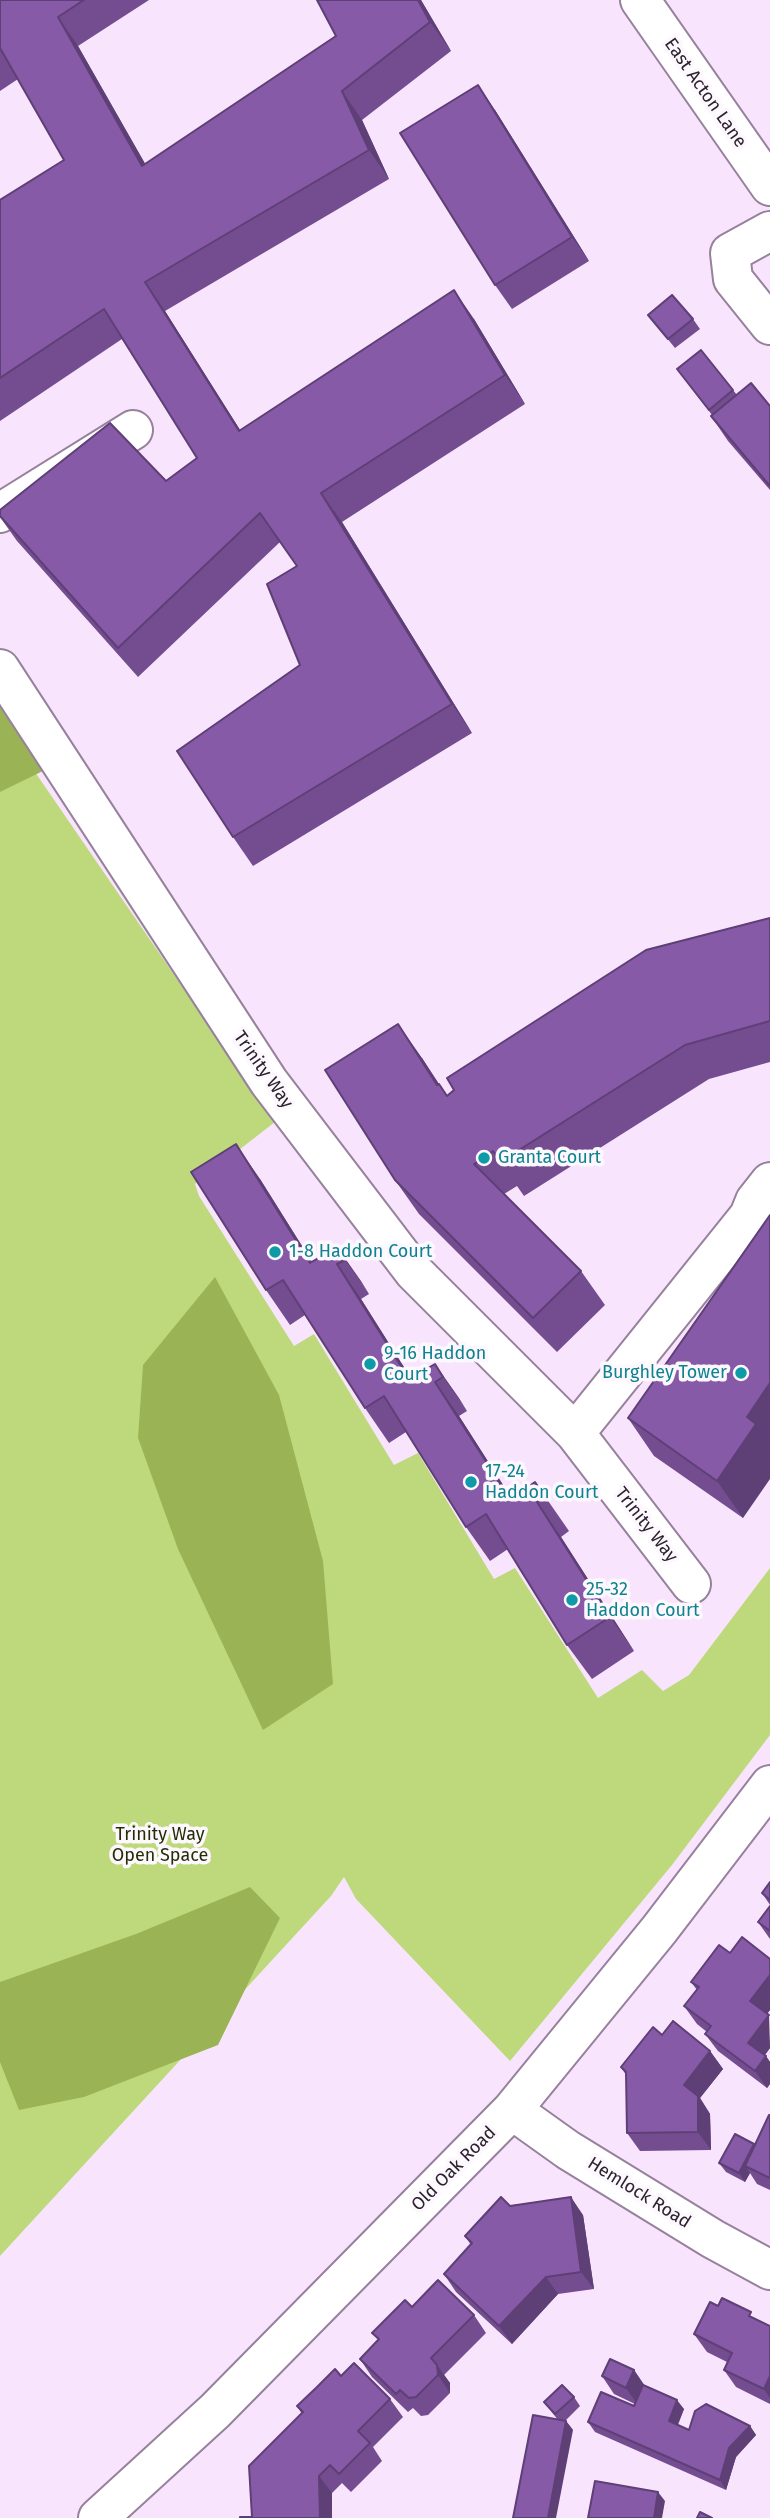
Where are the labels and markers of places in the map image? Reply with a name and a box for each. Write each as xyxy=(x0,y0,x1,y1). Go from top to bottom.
place label: Granta Court xyxy=(498,1147,601,1169)
marker: Granta Court xyxy=(476,1150,492,1166)
place label: 1-8 Haddon Court xyxy=(289,1241,432,1263)
marker: 1-8 Haddon Court xyxy=(267,1244,283,1260)
place label: 9-16 Haddon Court xyxy=(384,1343,486,1386)
marker: 9-16 Haddon Court xyxy=(362,1356,378,1372)
place label: Burghley Tower xyxy=(602,1362,727,1384)
marker: Burghley Tower xyxy=(733,1365,749,1381)
place label: 17-24 Haddon Court xyxy=(485,1461,599,1504)
marker: 17-24 Haddon Court xyxy=(463,1474,479,1490)
place label: 25-32 Haddon Court xyxy=(586,1579,700,1622)
marker: 25-32 Haddon Court xyxy=(564,1592,580,1608)

